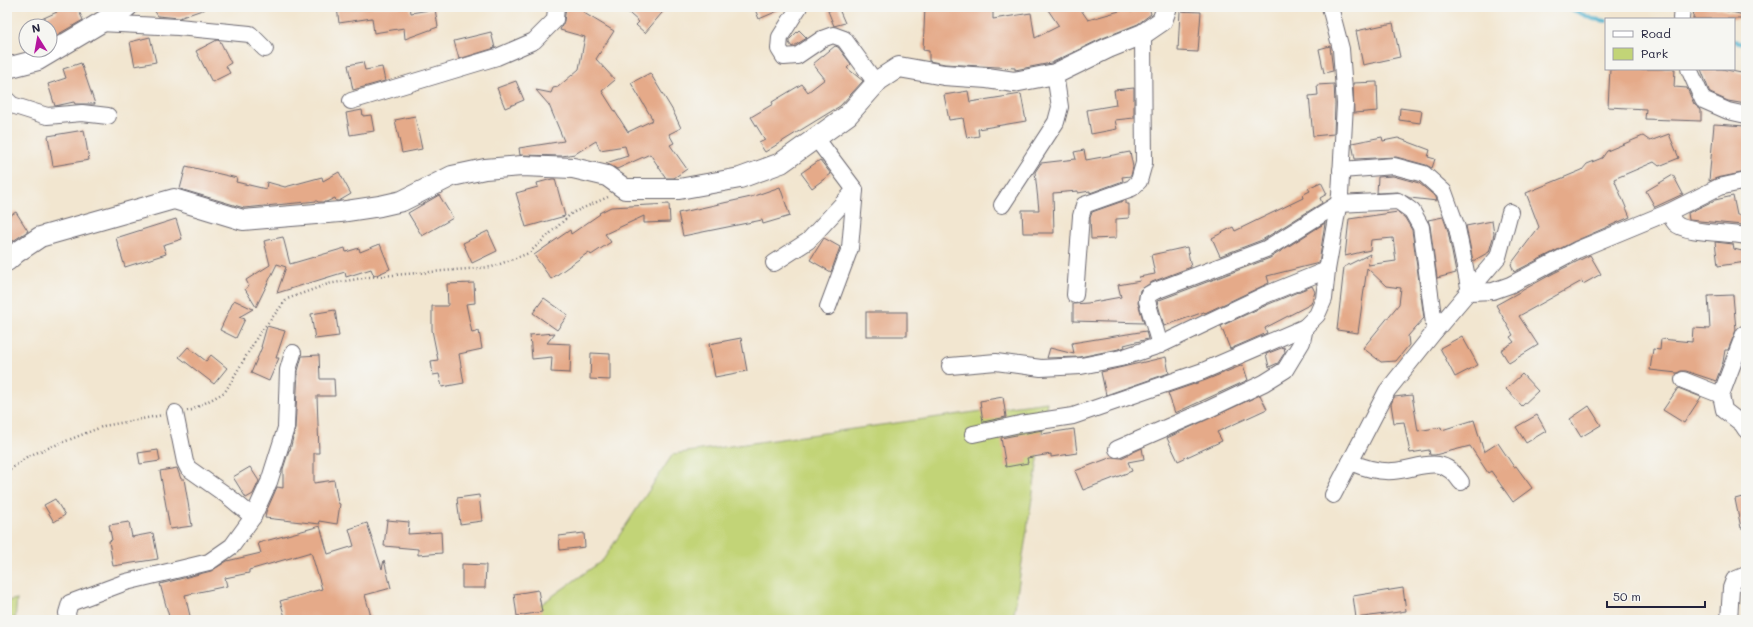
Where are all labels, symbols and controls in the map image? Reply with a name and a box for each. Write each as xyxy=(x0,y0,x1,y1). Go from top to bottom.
north arrow xyxy=(18,18,58,58)
legend xyxy=(1605,18,1735,70)
text: N xyxy=(30,20,42,36)
text: Road xyxy=(1641,25,1671,41)
text: Park xyxy=(1641,45,1668,61)
scale bar xyxy=(1607,583,1705,609)
text: 50 m xyxy=(1613,588,1641,604)

